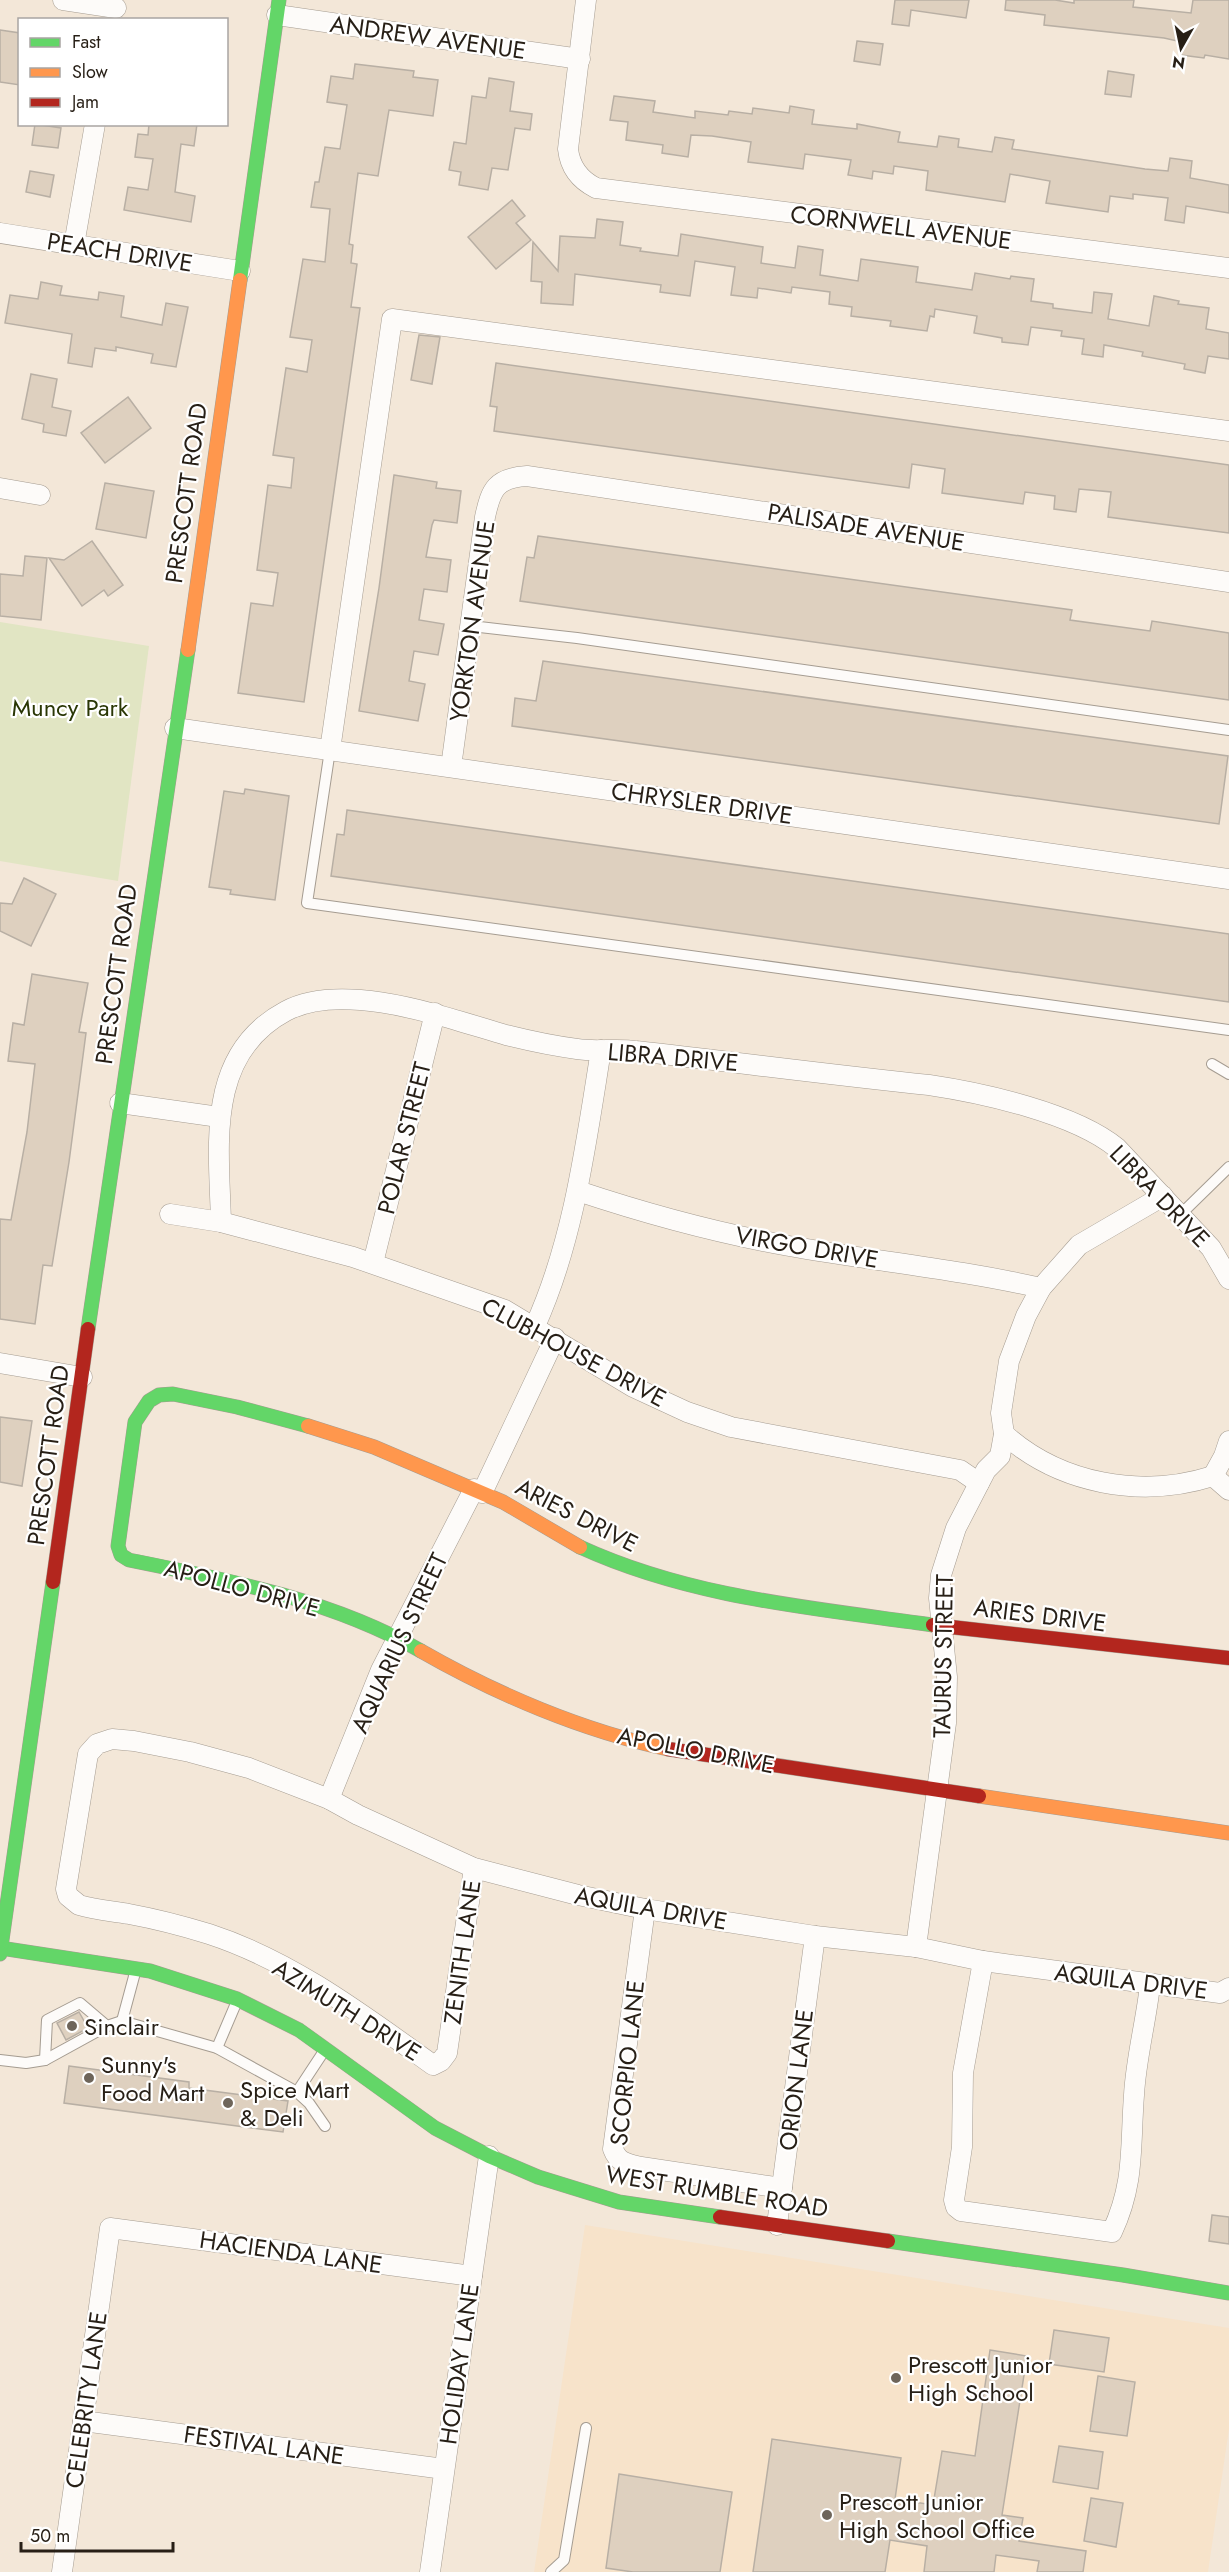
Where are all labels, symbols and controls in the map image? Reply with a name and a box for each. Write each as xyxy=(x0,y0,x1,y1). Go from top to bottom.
street label: ANDREW AVENUE xyxy=(328,6,528,68)
legend xyxy=(18,18,228,126)
north arrow xyxy=(1151,18,1211,78)
text: Fast xyxy=(72,29,101,55)
text: N xyxy=(1171,50,1187,75)
text: Slow xyxy=(72,59,109,85)
text: Jam xyxy=(70,89,99,115)
street label: CORNWELL AVENUE xyxy=(788,196,1014,258)
street label: PEACH DRIVE xyxy=(45,223,195,281)
street label: PRESCOTT ROAD xyxy=(156,401,216,585)
street label: PALISADE AVENUE xyxy=(765,494,967,560)
street label: YORKTON AVENUE xyxy=(441,518,503,724)
park label: Muncy Park xyxy=(12,690,129,725)
street label: CHRYSLER DRIVE xyxy=(609,773,795,833)
street label: PRESCOTT ROAD xyxy=(86,882,146,1066)
street label: LIBRA DRIVE xyxy=(606,1034,740,1080)
street label: POLAR STREET xyxy=(368,1058,440,1218)
street label: LIBRA DRIVE xyxy=(1102,1137,1218,1255)
street label: VIRGO DRIVE xyxy=(733,1217,881,1277)
street label: CLUBHOUSE DRIVE xyxy=(475,1288,673,1416)
street label: PRESCOTT ROAD xyxy=(18,1363,78,1547)
street label: ARIES DRIVE xyxy=(510,1469,644,1561)
street label: AQUARIUS STREET xyxy=(342,1547,456,1739)
street label: APOLLO DRIVE xyxy=(160,1550,324,1626)
street label: TAURUS STREET xyxy=(924,1574,962,1738)
street label: ARIES DRIVE xyxy=(972,1590,1108,1640)
street label: APOLLO DRIVE xyxy=(614,1718,778,1782)
street label: AQUILA DRIVE xyxy=(572,1877,730,1939)
street label: ZENITH LANE xyxy=(435,1878,489,2026)
street label: AZIMUTH DRIVE xyxy=(266,1950,428,2070)
street label: AQUILA DRIVE xyxy=(1052,1954,1210,2008)
street label: SCORPIO LANE xyxy=(601,1978,653,2148)
street label: ORION LANE xyxy=(770,2007,822,2153)
place label: Sinclair xyxy=(84,2009,160,2044)
marker: Sinclair xyxy=(65,2019,79,2033)
place label: Sunny's Food Mart xyxy=(101,2047,205,2110)
marker: Sunny's Food Mart xyxy=(82,2071,96,2085)
place label: Spice Mart & Deli xyxy=(240,2072,349,2135)
marker: Spice Mart & Deli xyxy=(221,2096,235,2110)
street label: WEST RUMBLE ROAD xyxy=(603,2156,831,2226)
street label: HACIENDA LANE xyxy=(197,2222,385,2282)
street label: HOLIDAY LANE xyxy=(430,2281,488,2447)
street label: CELEBRITY LANE xyxy=(56,2309,116,2491)
place label: Prescott Junior High School xyxy=(908,2347,1053,2410)
marker: Prescott Junior High School xyxy=(889,2371,903,2385)
street label: FESTIVAL LANE xyxy=(181,2416,347,2474)
place label: Prescott Junior High School Office xyxy=(839,2484,1035,2547)
marker: Prescott Junior High School Office xyxy=(820,2508,834,2522)
scale bar xyxy=(21,2515,172,2553)
text: 50 m xyxy=(30,2523,70,2549)

